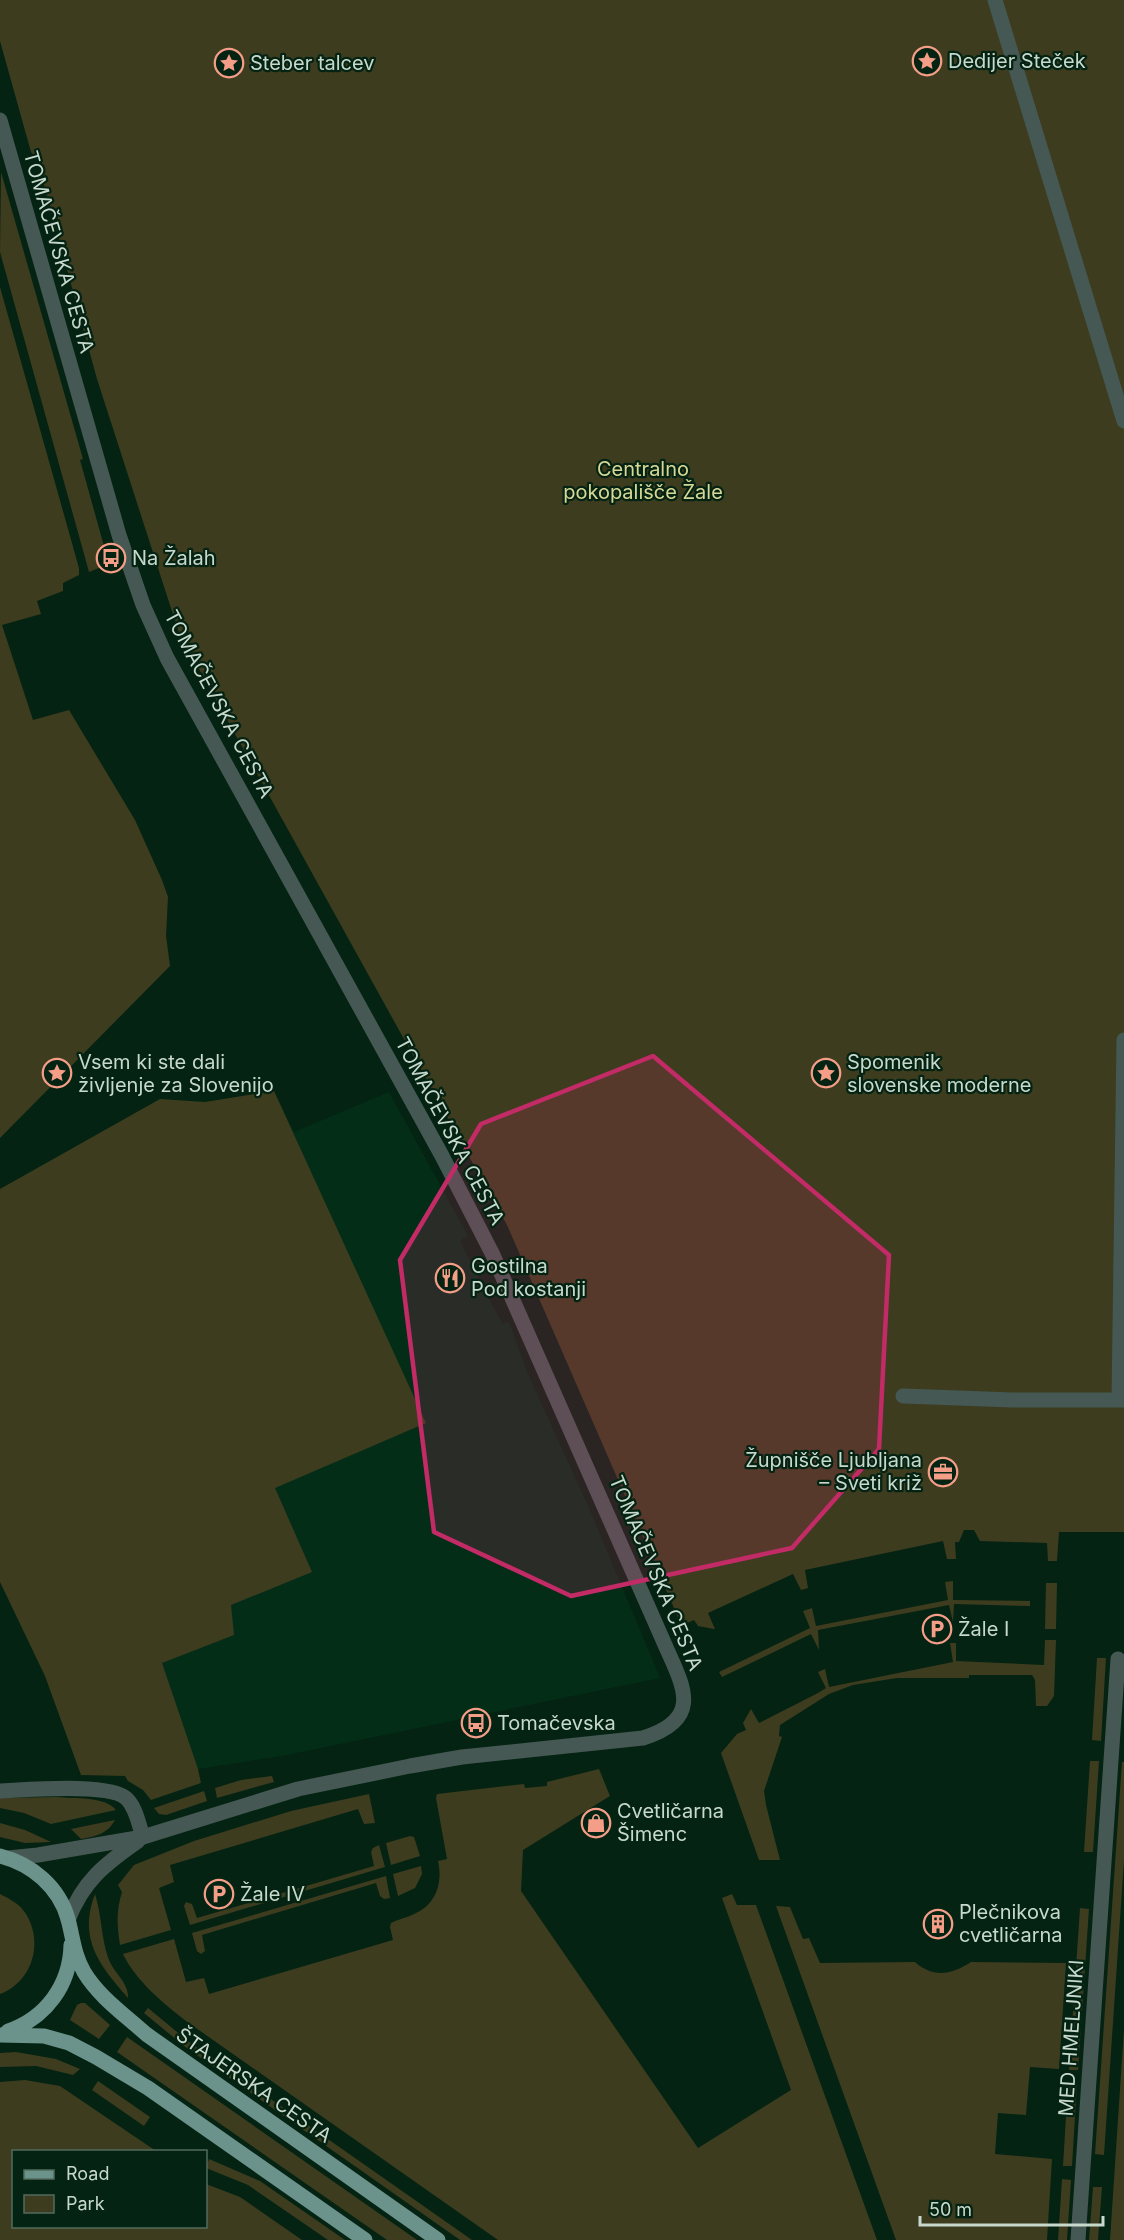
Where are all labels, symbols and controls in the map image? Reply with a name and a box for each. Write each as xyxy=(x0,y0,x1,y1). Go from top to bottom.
place icon: Dedijer Steček xyxy=(911,45,943,77)
place icon: Steber talcev xyxy=(213,47,245,79)
place label: Dedijer Steček xyxy=(948,49,1086,73)
place label: Steber talcev xyxy=(250,51,375,75)
street label: TOMAČEVSKA CESTA xyxy=(19,148,99,356)
park label: Centralno pokopališče Žale xyxy=(563,457,723,504)
bus stop icon: Na Žalah xyxy=(95,542,127,574)
place label: Na Žalah xyxy=(132,545,216,570)
street label: TOMAČEVSKA CESTA xyxy=(159,606,279,802)
street label: TOMAČEVSKA CESTA xyxy=(390,1033,510,1229)
place label: Vsem ki ste dali življenje za Slovenijo xyxy=(78,1050,274,1097)
place label: Spomenik slovenske moderne xyxy=(847,1050,1031,1097)
place icon: Vsem ki ste dali življenje za Slovenijo xyxy=(41,1057,73,1089)
place icon: Spomenik slovenske moderne xyxy=(810,1057,842,1089)
place label: Gostilna Pod kostanji xyxy=(471,1254,586,1301)
restaurant icon: Gostilna Pod kostanji xyxy=(434,1262,466,1294)
place label: Župnišče Ljubljana – Sveti križ xyxy=(745,1447,922,1495)
office icon: Župnišče Ljubljana – Sveti križ xyxy=(927,1456,959,1488)
street label: TOMAČEVSKA CESTA xyxy=(604,1472,708,1674)
parking icon: Žale I xyxy=(921,1613,953,1645)
place label: Žale I xyxy=(958,1616,1009,1641)
bus stop icon: Tomačevska xyxy=(460,1707,492,1739)
place label: Tomačevska xyxy=(497,1711,616,1735)
place label: Cvetličarna Šimenc xyxy=(617,1799,724,1846)
shop icon: Cvetličarna Šimenc xyxy=(580,1807,612,1839)
parking icon: Žale IV xyxy=(203,1878,235,1910)
place label: Žale IV xyxy=(240,1881,305,1906)
place label: Plečnikova cvetličarna xyxy=(959,1900,1063,1947)
building icon: Plečnikova cvetličarna xyxy=(922,1908,954,1940)
street label: MED HMELJNIKI xyxy=(1054,1959,1088,2117)
street label: ŠTAJERSKA CESTA xyxy=(172,2022,337,2148)
legend xyxy=(12,2150,207,2228)
text: Road xyxy=(66,2163,109,2184)
scale bar xyxy=(920,2189,1103,2227)
text: Park xyxy=(66,2193,105,2214)
text: 50 m xyxy=(929,2199,972,2220)

